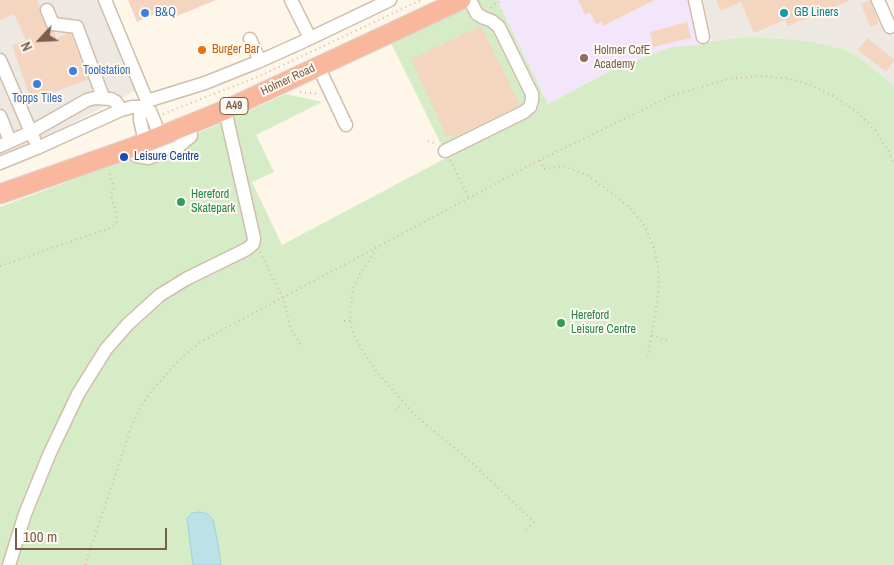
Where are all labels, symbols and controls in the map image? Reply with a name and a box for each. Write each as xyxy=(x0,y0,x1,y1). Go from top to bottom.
place label: B&Q xyxy=(155,6,176,20)
place label: GB Liners xyxy=(794,6,838,20)
marker: B&Q xyxy=(139,7,151,19)
marker: GB Liners xyxy=(778,7,790,19)
north arrow xyxy=(15,15,65,65)
text: N xyxy=(16,39,36,54)
place label: Burger Bar xyxy=(212,43,260,57)
marker: Burger Bar xyxy=(196,44,208,56)
place label: Holmer CofE Academy xyxy=(594,44,650,72)
marker: Holmer CofE Academy xyxy=(578,52,590,64)
street label: Holmer Road xyxy=(259,61,317,99)
place label: Toolstation xyxy=(83,64,131,78)
marker: Toolstation xyxy=(67,65,79,77)
marker: Topps Tiles xyxy=(31,78,43,90)
place label: Topps Tiles xyxy=(12,92,62,106)
road number: A49 xyxy=(220,98,248,114)
place label: Leisure Centre xyxy=(134,150,199,164)
marker: Leisure Centre xyxy=(118,151,130,163)
place label: Hereford Skatepark xyxy=(191,188,235,216)
marker: Hereford Skatepark xyxy=(175,196,187,208)
place label: Hereford Leisure Centre xyxy=(571,309,636,337)
marker: Hereford Leisure Centre xyxy=(555,317,567,329)
scale bar xyxy=(18,518,170,550)
text: 100 m xyxy=(23,526,57,547)

